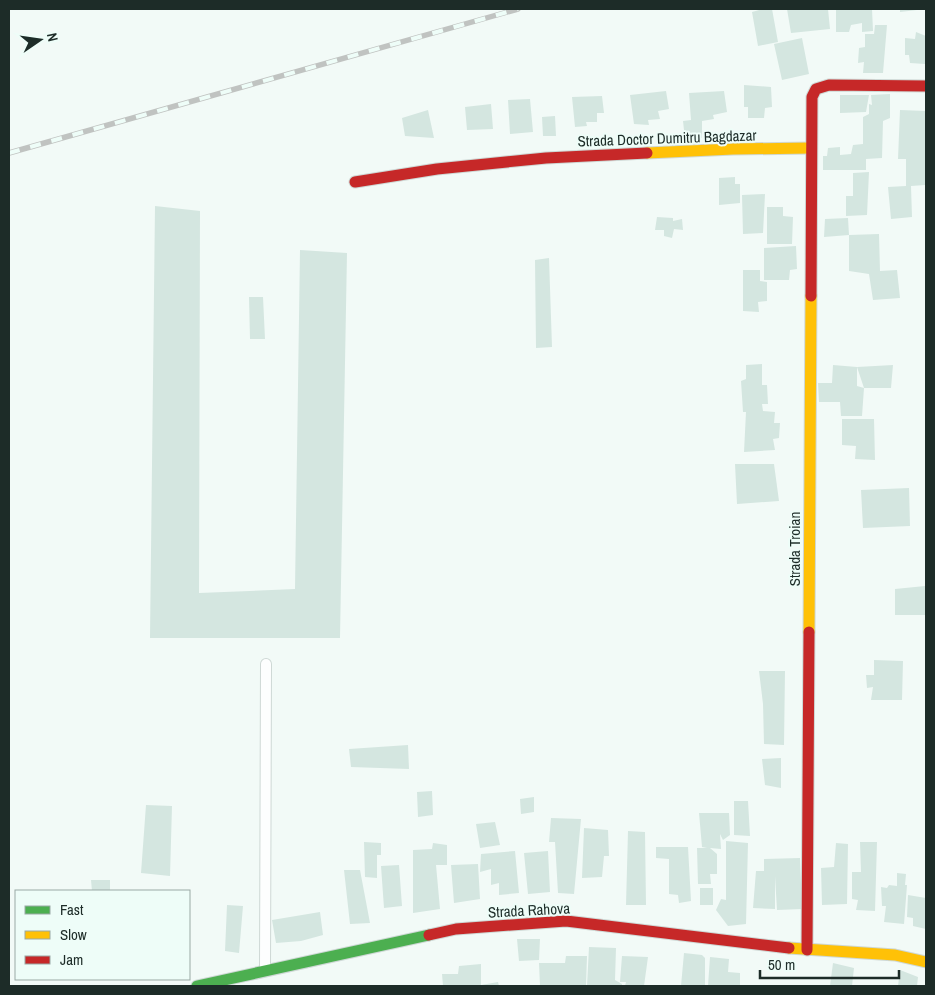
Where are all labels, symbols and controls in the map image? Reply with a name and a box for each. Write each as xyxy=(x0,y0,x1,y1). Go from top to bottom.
north arrow xyxy=(15,15,65,65)
text: N xyxy=(43,31,62,43)
street label: Strada Doctor Dumitru Bagdazar xyxy=(577,124,757,152)
street label: Strada Troian xyxy=(784,512,805,586)
legend xyxy=(15,890,190,980)
street label: Strada Rahova xyxy=(487,897,571,923)
text: Fast xyxy=(60,899,84,920)
text: Slow xyxy=(60,924,87,945)
scale bar xyxy=(760,948,899,980)
text: Jam xyxy=(60,949,83,970)
text: 50 m xyxy=(768,954,795,975)

